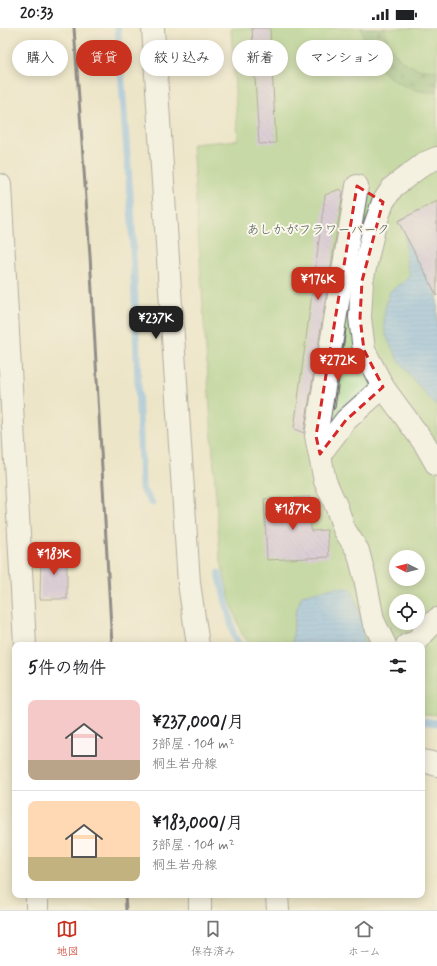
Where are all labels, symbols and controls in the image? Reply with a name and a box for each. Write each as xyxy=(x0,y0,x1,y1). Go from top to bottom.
text: 20:33 xyxy=(20,4,53,24)
chip: 購入 xyxy=(12,40,68,76)
chip: 賃貸 xyxy=(76,40,132,76)
chip: 絞り込み xyxy=(140,40,224,76)
chip: 新着 xyxy=(232,40,288,76)
chip: マンション xyxy=(296,40,393,76)
park label: あしかがフラワーパーク xyxy=(246,222,390,239)
pin: ¥176K xyxy=(290,267,346,301)
text: ¥176K xyxy=(300,271,336,288)
pin: ¥237K xyxy=(128,306,184,340)
text: ¥237K xyxy=(138,310,174,327)
pin: ¥272K xyxy=(310,348,366,382)
text: ¥272K xyxy=(319,352,357,369)
pin: ¥187K xyxy=(265,497,321,531)
text: ¥187K xyxy=(275,501,311,518)
pin: ¥183K xyxy=(26,542,82,576)
text: ¥183K xyxy=(37,546,71,563)
north arrow xyxy=(389,550,425,586)
map controls xyxy=(389,550,425,630)
button: locate xyxy=(389,594,425,630)
icon: filters xyxy=(387,655,409,677)
text: 5件の物件 xyxy=(28,657,106,679)
text: ¥237,000/月 xyxy=(152,711,244,733)
icon: home xyxy=(60,716,108,764)
text: 3部屋 · 104 m² xyxy=(152,736,234,753)
text: 桐生岩舟線 xyxy=(152,756,217,773)
text: ¥183,000/月 xyxy=(152,812,243,834)
icon: home xyxy=(60,817,108,865)
text: 3部屋 · 104 m² xyxy=(152,837,234,854)
text: 桐生岩舟線 xyxy=(152,857,217,874)
tab: 地図 xyxy=(56,918,78,959)
tab: 保存済み xyxy=(191,918,235,959)
tab: ホーム xyxy=(348,918,381,959)

